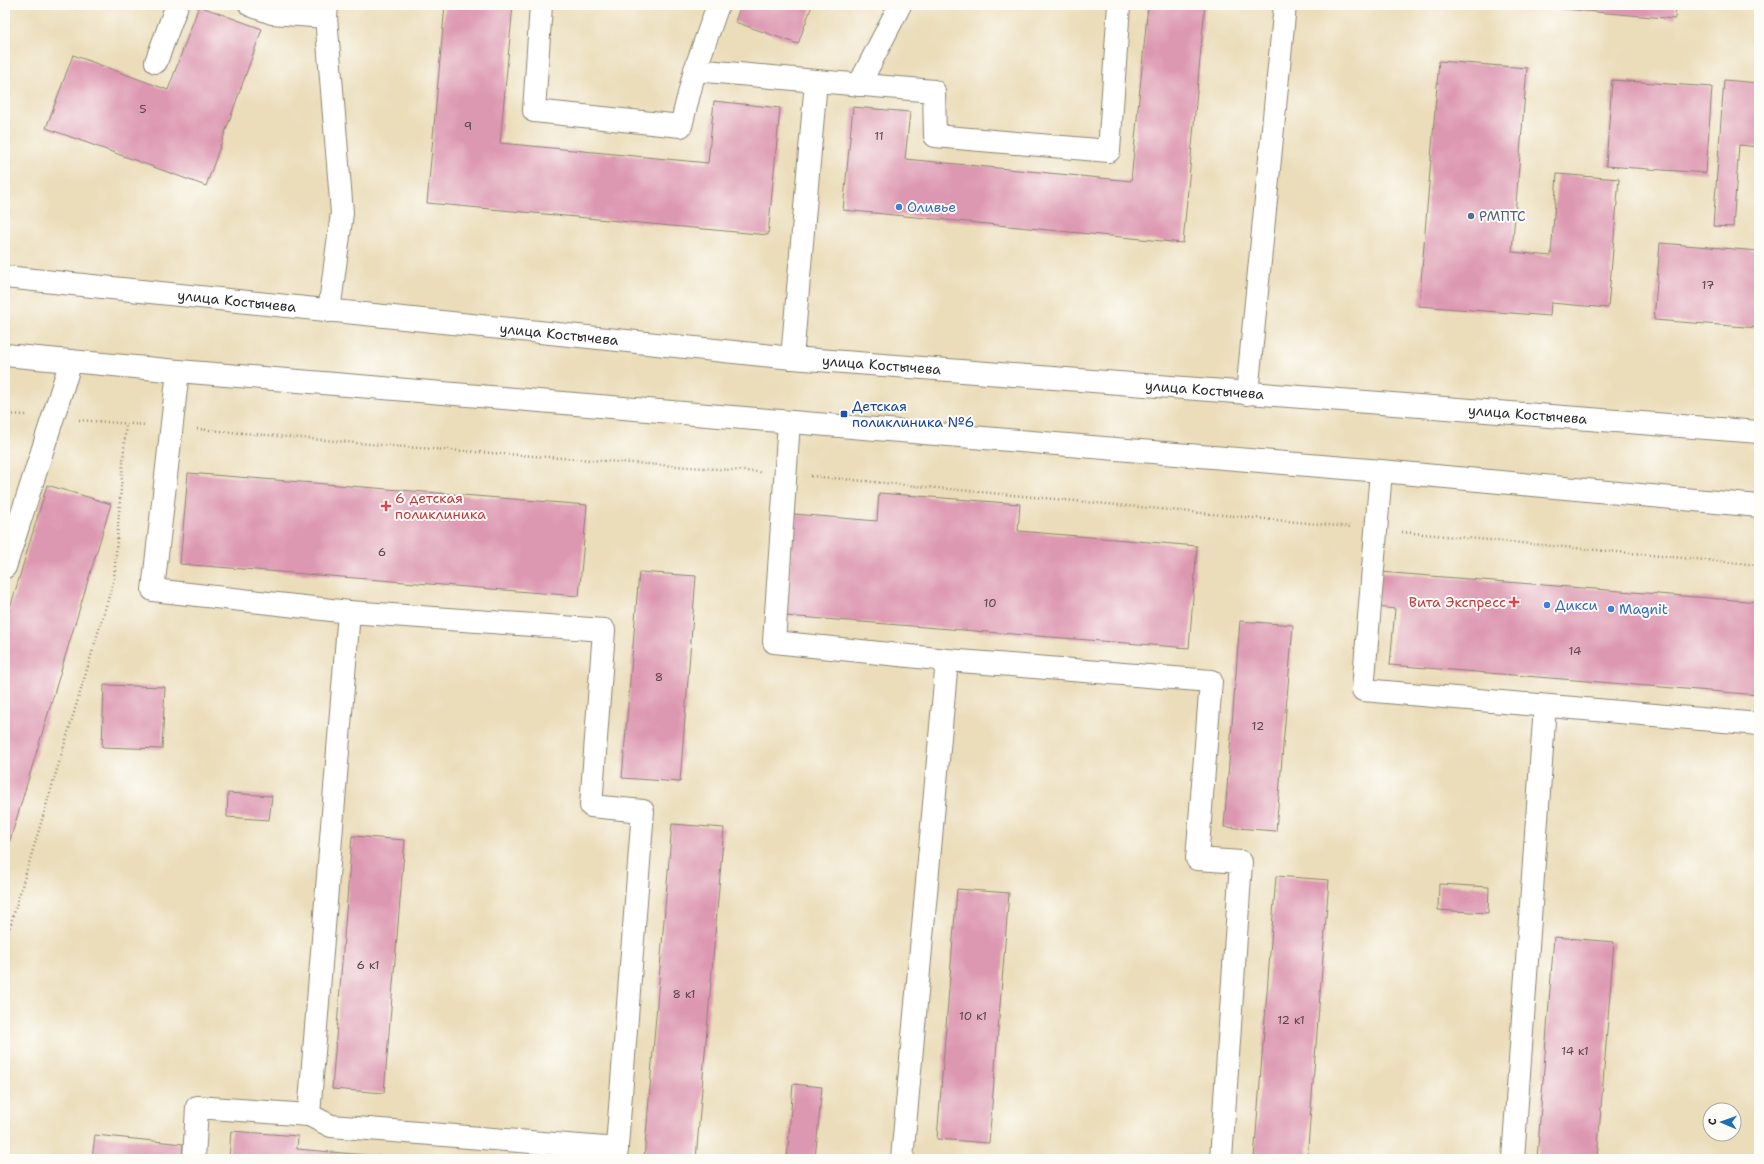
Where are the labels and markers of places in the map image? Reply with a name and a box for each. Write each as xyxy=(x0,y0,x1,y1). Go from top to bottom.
place label: Оливье xyxy=(907,198,956,216)
marker: Оливье xyxy=(894,202,904,212)
place label: РМПТС xyxy=(1479,207,1526,225)
marker: РМПТС xyxy=(1466,211,1476,221)
place label: Детская поликлиника №6 xyxy=(852,397,974,431)
marker: Детская поликлиника №6 xyxy=(839,409,849,419)
place label: 6 детская поликлиника xyxy=(395,489,486,523)
marker: 6 детская поликлиника xyxy=(380,500,392,512)
place label: Вита Экспресс xyxy=(1409,593,1506,611)
place label: Дикси xyxy=(1555,596,1598,614)
marker: Вита Экспресс xyxy=(1509,597,1519,607)
marker: Дикси xyxy=(1542,600,1552,610)
place label: Magnit xyxy=(1619,600,1668,618)
marker: Magnit xyxy=(1606,604,1616,614)

